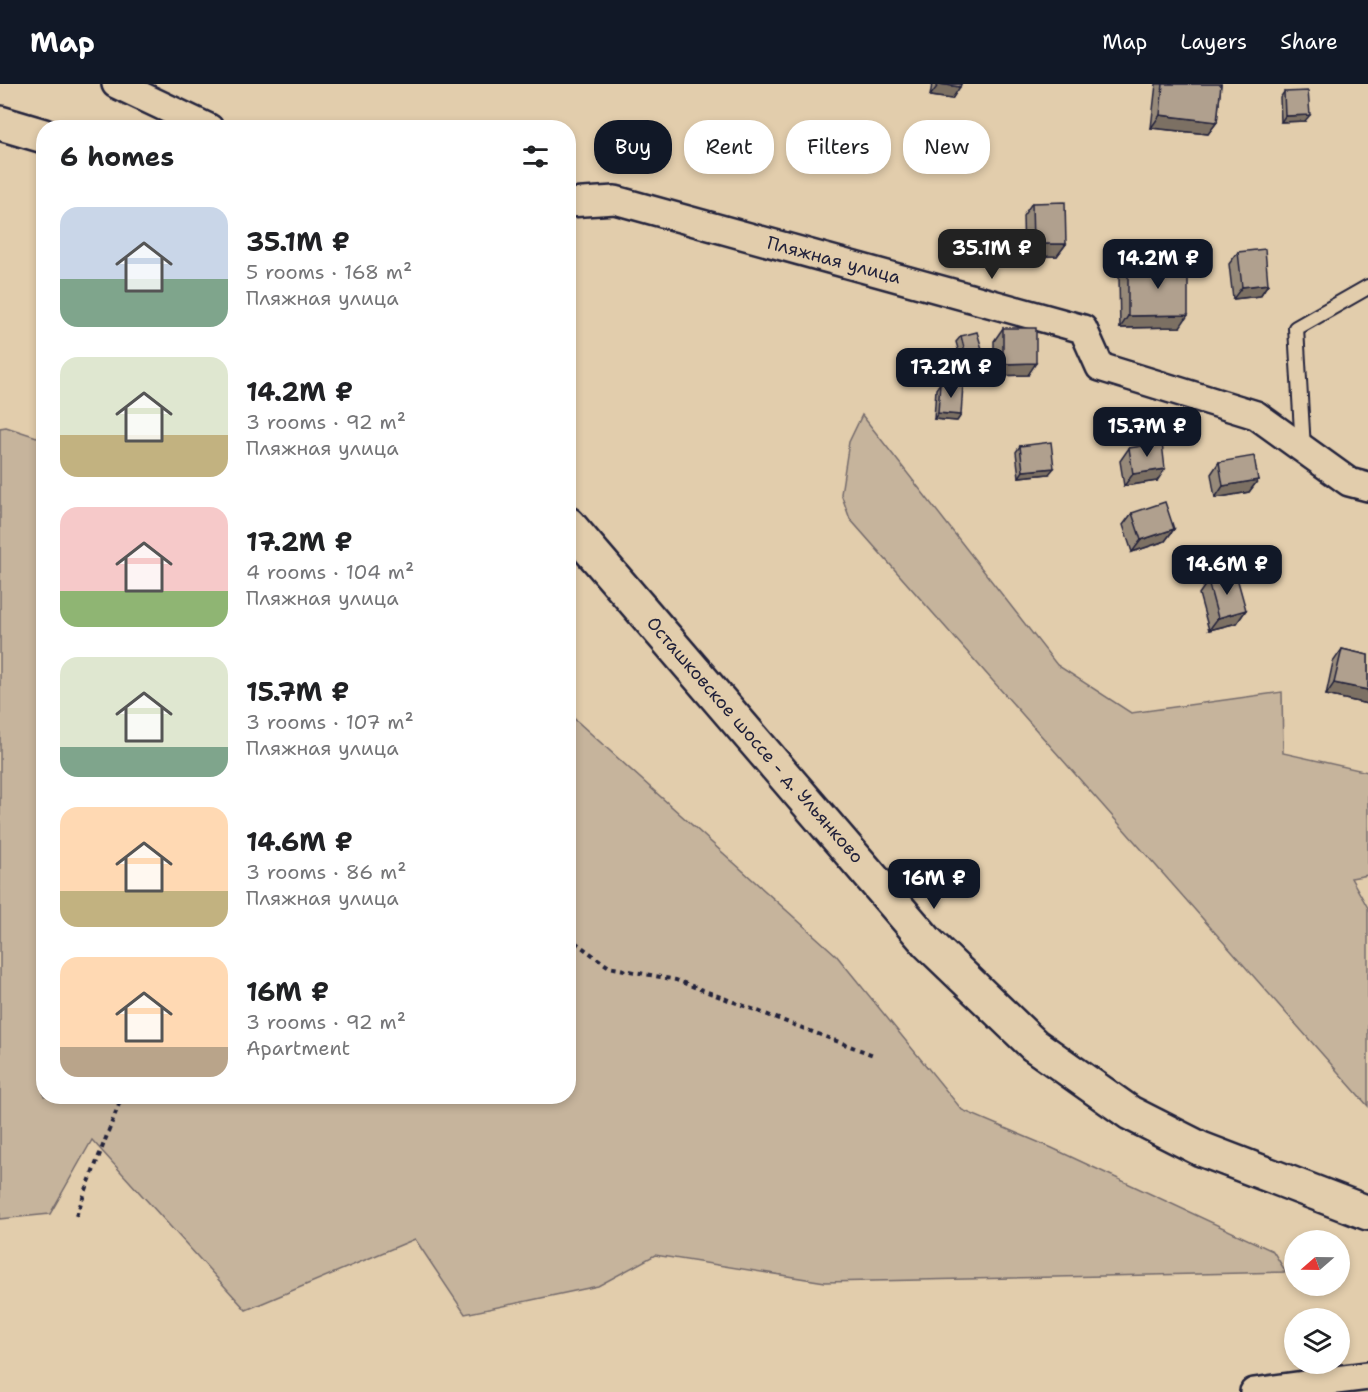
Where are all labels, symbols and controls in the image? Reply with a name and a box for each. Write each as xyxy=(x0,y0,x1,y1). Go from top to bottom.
text: Map xyxy=(30,23,95,61)
text: Map xyxy=(1102,28,1147,56)
text: Layers xyxy=(1180,28,1247,56)
text: Share xyxy=(1280,28,1338,56)
chip: Buy xyxy=(594,120,672,174)
chip: Rent xyxy=(684,120,774,174)
chip: Filters xyxy=(786,120,891,174)
chip: New xyxy=(903,120,990,174)
text: 6 homes xyxy=(60,139,174,174)
icon: filters xyxy=(519,140,552,173)
text: 35.1M ₽ xyxy=(246,224,350,259)
pin: 35.1M ₽ xyxy=(937,229,1047,280)
icon: home xyxy=(108,231,180,303)
street label: Пляжная улица xyxy=(765,231,903,289)
text: 35.1M ₽ xyxy=(952,235,1032,261)
pin: 14.2M ₽ xyxy=(1103,239,1213,290)
text: 14.2M ₽ xyxy=(1117,245,1199,271)
text: 5 rooms · 168 m² xyxy=(246,259,412,285)
text: Пляжная улица xyxy=(246,285,399,311)
pin: 17.2M ₽ xyxy=(896,348,1006,399)
text: 17.2M ₽ xyxy=(910,354,992,380)
text: 14.2M ₽ xyxy=(246,374,353,409)
icon: home xyxy=(108,381,180,453)
pin: 15.7M ₽ xyxy=(1092,407,1202,458)
text: 3 rooms · 92 m² xyxy=(246,409,406,435)
text: 15.7M ₽ xyxy=(1107,413,1187,439)
text: Пляжная улица xyxy=(246,435,399,461)
text: 17.2M ₽ xyxy=(246,524,353,559)
icon: home xyxy=(108,531,180,603)
pin: 14.6M ₽ xyxy=(1172,545,1282,596)
text: 14.6M ₽ xyxy=(1186,551,1268,577)
text: 4 rooms · 104 m² xyxy=(246,559,414,585)
text: Пляжная улица xyxy=(246,585,399,611)
street label: Осташковское шоссе - д. Ульянково xyxy=(641,612,869,868)
text: 15.7M ₽ xyxy=(246,674,350,709)
icon: home xyxy=(108,681,180,753)
text: 3 rooms · 107 m² xyxy=(246,709,414,735)
text: Пляжная улица xyxy=(246,735,399,761)
text: 14.6M ₽ xyxy=(246,824,353,859)
icon: home xyxy=(108,831,180,903)
text: 3 rooms · 86 m² xyxy=(246,859,406,885)
pin: 16M ₽ xyxy=(892,859,976,910)
text: 16M ₽ xyxy=(902,865,966,891)
text: Пляжная улица xyxy=(246,885,399,911)
text: 16M ₽ xyxy=(246,974,329,1009)
icon: home xyxy=(108,981,180,1053)
text: 3 rooms · 92 m² xyxy=(246,1009,406,1035)
text: Apartment xyxy=(246,1035,350,1061)
north arrow xyxy=(1284,1230,1350,1296)
map controls xyxy=(1284,1230,1350,1374)
button: layers xyxy=(1284,1308,1350,1374)

